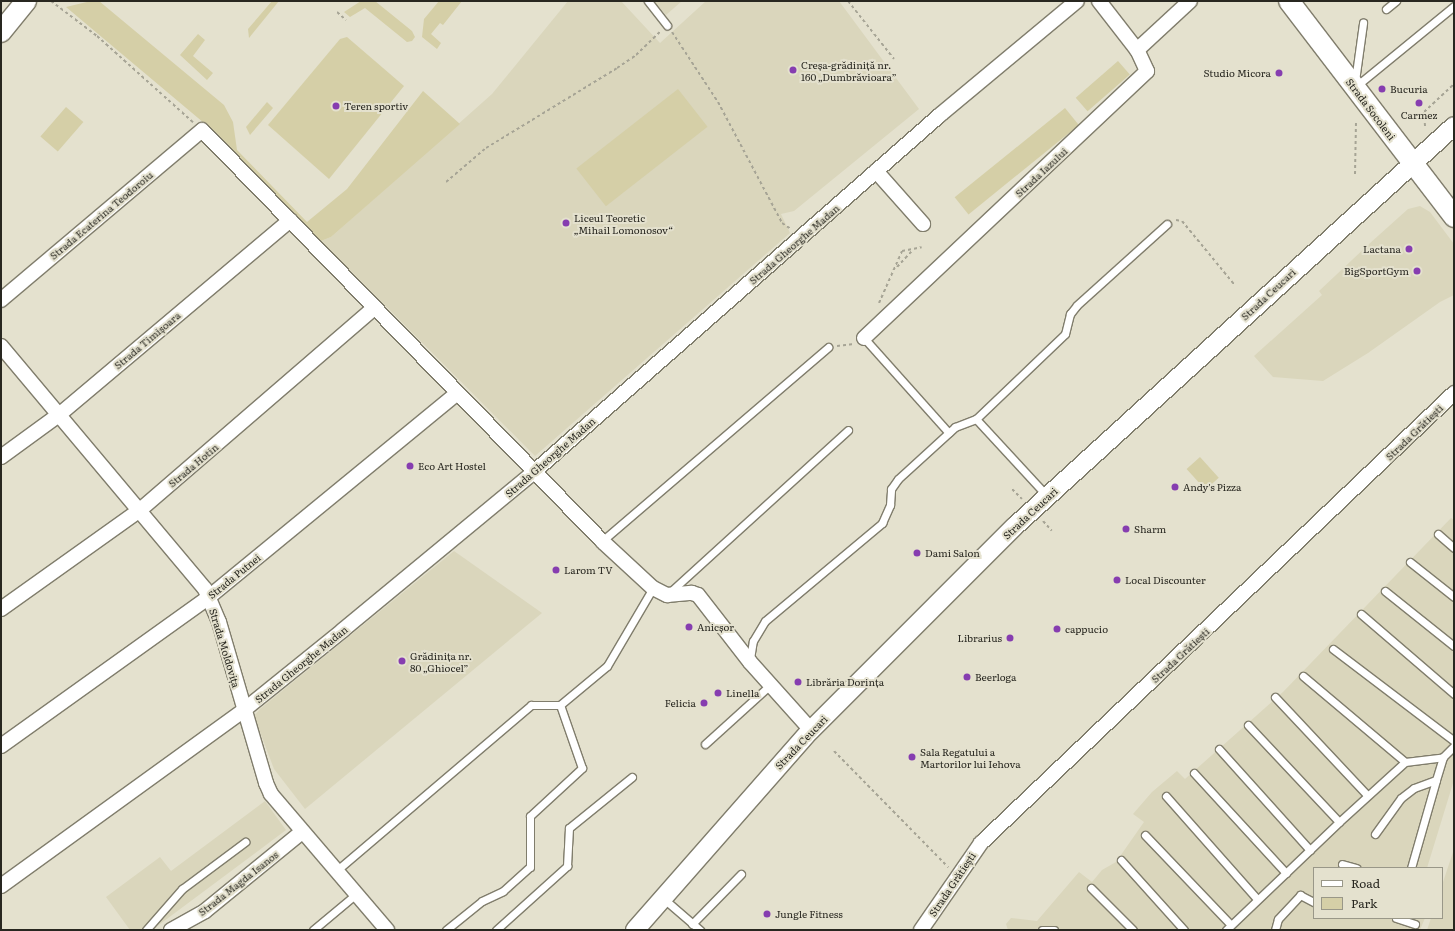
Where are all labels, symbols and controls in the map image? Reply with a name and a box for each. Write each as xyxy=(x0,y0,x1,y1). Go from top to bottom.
place label: Creșa-grădiniță nr. 160 „Dumbrăvioara” xyxy=(801,58,897,82)
marker: Creșa-grădiniță nr. 160 „Dumbrăvioara” xyxy=(788,65,798,75)
place label: Studio Micora xyxy=(1203,67,1271,79)
marker: Studio Micora xyxy=(1274,68,1284,78)
street label: Strada Socoleni xyxy=(1344,76,1398,142)
place label: Bucuria xyxy=(1390,83,1428,95)
marker: Bucuria xyxy=(1377,84,1387,94)
marker: Carmez xyxy=(1414,98,1424,108)
place label: Teren sportiv xyxy=(344,100,408,112)
marker: Teren sportiv xyxy=(331,101,341,111)
place label: Carmez xyxy=(1401,109,1437,121)
street label: Strada Iazului xyxy=(1012,145,1070,199)
street label: Strada Ecaterina Teodoroiu xyxy=(47,168,155,262)
street label: Strada Gheorghe Madan xyxy=(746,202,842,286)
place label: Liceul Teoretic „Mihail Lomonosov“ xyxy=(574,211,673,234)
marker: Liceul Teoretic „Mihail Lomonosov“ xyxy=(561,218,571,228)
place label: Lactana xyxy=(1363,243,1401,255)
marker: Lactana xyxy=(1404,244,1414,254)
place label: BigSportGym xyxy=(1344,265,1409,277)
street label: Strada Ceucari xyxy=(1238,266,1298,322)
marker: BigSportGym xyxy=(1412,266,1422,276)
street label: Strada Timișoara xyxy=(111,309,183,371)
street label: Strada Grătiești xyxy=(1383,402,1445,462)
street label: Strada Gheorghe Madan xyxy=(502,415,598,499)
street label: Strada Hotin xyxy=(166,441,220,489)
place label: Eco Art Hostel xyxy=(418,460,486,472)
marker: Eco Art Hostel xyxy=(405,461,415,471)
place label: Andy's Pizza xyxy=(1183,481,1241,493)
marker: Andy's Pizza xyxy=(1170,482,1180,492)
street label: Strada Ceucari xyxy=(1000,485,1060,541)
place label: Sharm xyxy=(1134,523,1166,535)
marker: Sharm xyxy=(1121,524,1131,534)
place label: Dami Salon xyxy=(925,547,980,559)
marker: Dami Salon xyxy=(912,548,922,558)
street label: Strada Putnei xyxy=(205,551,263,601)
place label: Larom TV xyxy=(564,564,613,576)
marker: Larom TV xyxy=(551,565,561,575)
place label: Local Discounter xyxy=(1125,574,1206,586)
marker: Local Discounter xyxy=(1112,575,1122,585)
street label: Strada Moldovița xyxy=(207,607,243,689)
place label: Anicșor xyxy=(697,621,734,633)
marker: Anicșor xyxy=(684,622,694,632)
street label: Strada Gheorghe Madan xyxy=(252,623,350,705)
place label: cappucio xyxy=(1065,623,1108,635)
marker: cappucio xyxy=(1052,624,1062,634)
street label: Strada Grătiești xyxy=(1149,625,1211,685)
place label: Librarius xyxy=(958,632,1002,644)
marker: Librarius xyxy=(1005,633,1015,643)
place label: Grădinița nr. 80 „Ghiocel” xyxy=(410,649,472,672)
marker: Grădinița nr. 80 „Ghiocel” xyxy=(397,656,407,666)
place label: Beerloga xyxy=(975,671,1016,683)
marker: Beerloga xyxy=(962,672,972,682)
place label: Librăria Dorința xyxy=(806,676,884,688)
marker: Librăria Dorința xyxy=(793,677,803,687)
place label: Linella xyxy=(726,687,759,699)
marker: Linella xyxy=(713,688,723,698)
place label: Felicia xyxy=(665,697,696,709)
marker: Felicia xyxy=(699,698,709,708)
street label: Strada Ceucari xyxy=(772,713,830,771)
place label: Sala Regatului a Martorilor lui Iehova xyxy=(920,745,1021,768)
marker: Sala Regatului a Martorilor lui Iehova xyxy=(907,752,917,762)
street label: Strada Magda Isanos xyxy=(196,848,280,918)
street label: Strada Grătiești xyxy=(926,850,978,918)
legend xyxy=(1313,867,1443,919)
text: Road xyxy=(1351,874,1380,892)
text: Park xyxy=(1351,894,1377,912)
place label: Jungle Fitness xyxy=(775,908,843,920)
marker: Jungle Fitness xyxy=(762,909,772,919)

